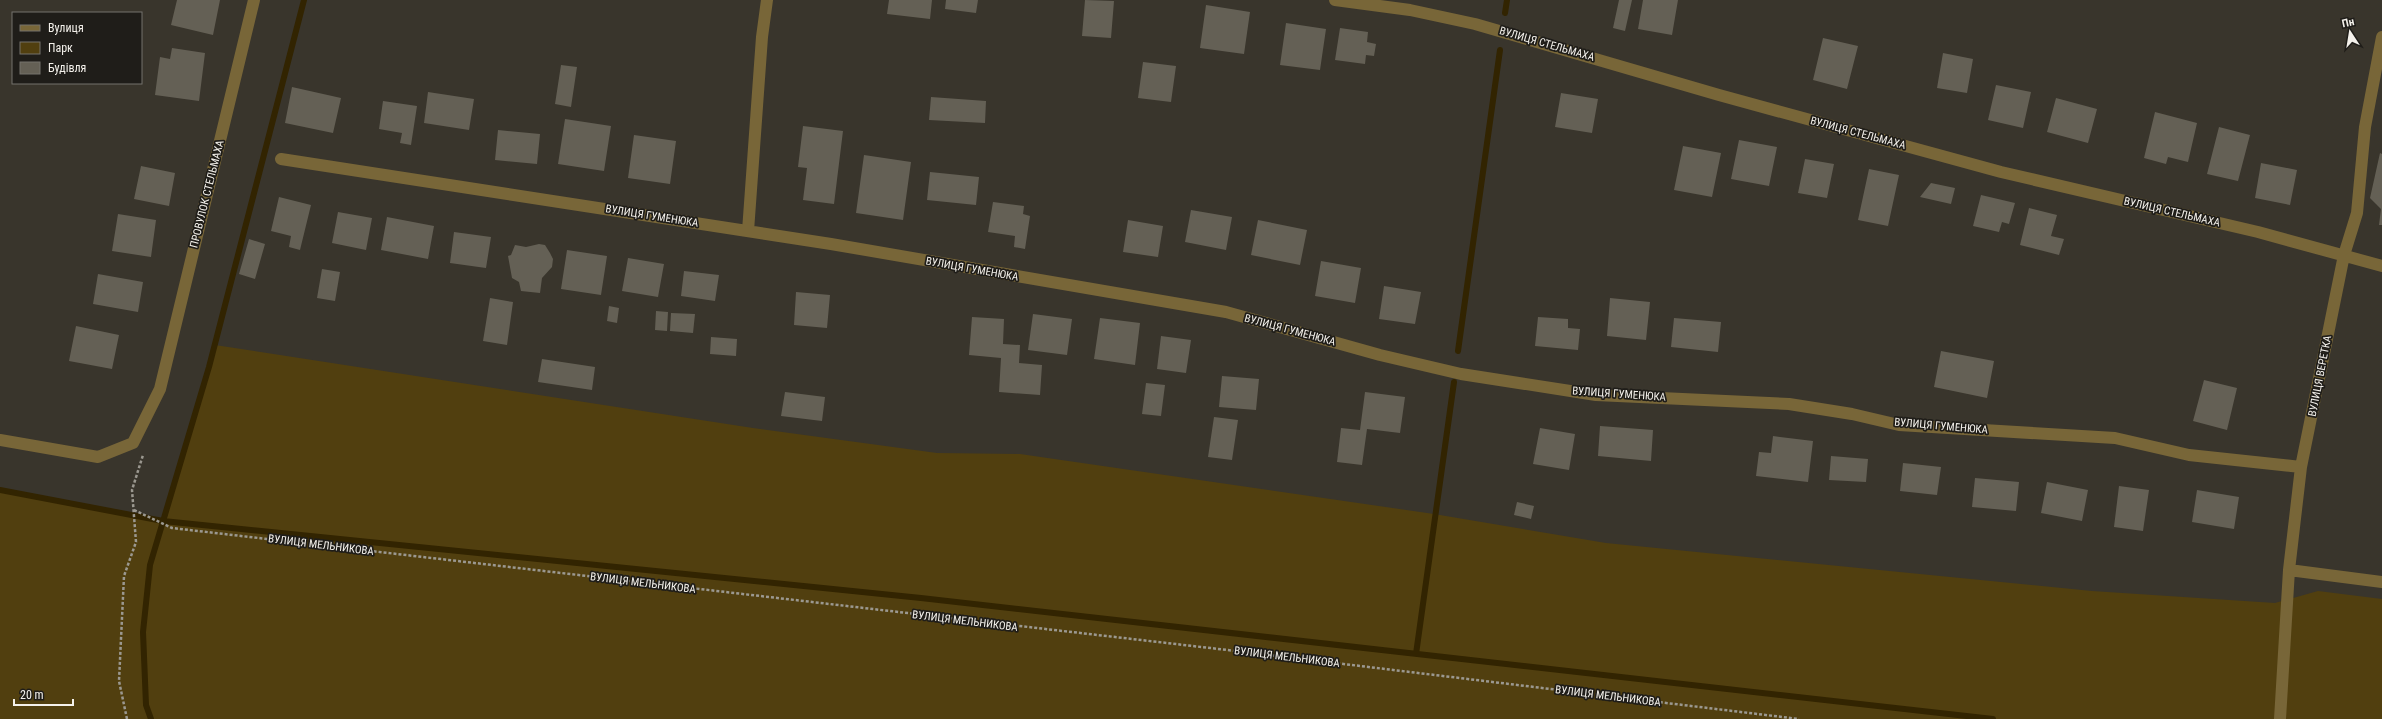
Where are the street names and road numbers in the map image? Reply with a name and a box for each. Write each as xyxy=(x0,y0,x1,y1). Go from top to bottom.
street label: ВУЛИЦЯ СТЕЛЬМАХА xyxy=(1498,24,1597,64)
street label: ВУЛИЦЯ СТЕЛЬМАХА xyxy=(1809,114,1908,152)
street label: ПРОВУЛОК СТЕЛЬМАХА xyxy=(187,138,227,249)
street label: ВУЛИЦЯ СТЕЛЬМАХА xyxy=(2123,195,2222,230)
street label: ВУЛИЦЯ ГУМЕНЮКА xyxy=(605,202,700,230)
street label: ВУЛИЦЯ ГУМЕНЮКА xyxy=(925,254,1020,284)
street label: ВУЛИЦЯ ГУМЕНЮКА xyxy=(1243,312,1338,349)
street label: ВУЛИЦЯ ВЕРЕТКА xyxy=(2306,334,2334,418)
street label: ВУЛИЦЯ ГУМЕНЮКА xyxy=(1572,384,1667,404)
street label: ВУЛИЦЯ ГУМЕНЮКА xyxy=(1894,415,1989,437)
street label: ВУЛИЦЯ МЕЛЬНИКОВА xyxy=(267,532,375,558)
street label: ВУЛИЦЯ МЕЛЬНИКОВА xyxy=(589,570,697,596)
street label: ВУЛИЦЯ МЕЛЬНИКОВА xyxy=(911,608,1019,634)
street label: ВУЛИЦЯ МЕЛЬНИКОВА xyxy=(1233,644,1341,670)
street label: ВУЛИЦЯ МЕЛЬНИКОВА xyxy=(1554,683,1662,709)

